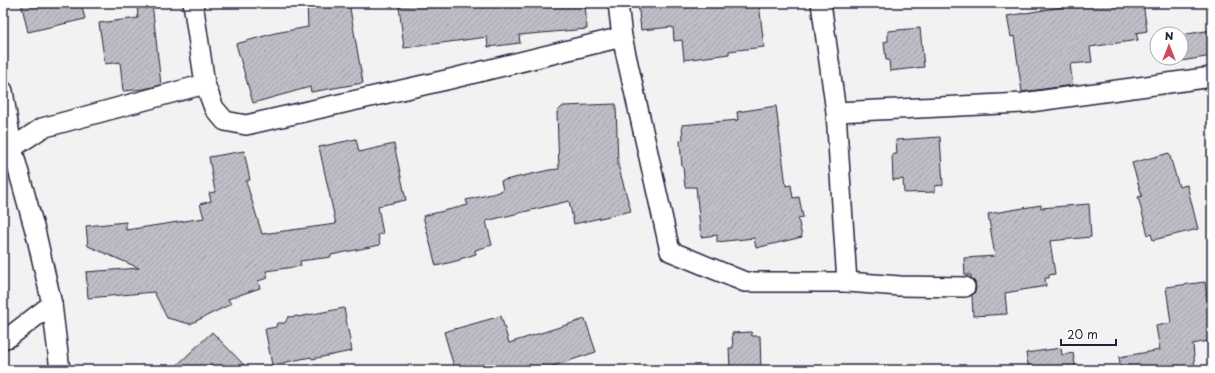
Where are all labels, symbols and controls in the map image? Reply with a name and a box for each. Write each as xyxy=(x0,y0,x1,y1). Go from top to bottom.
north arrow xyxy=(1149,26,1189,66)
text: N xyxy=(1165,27,1174,44)
scale bar xyxy=(1061,321,1116,347)
text: 20 m xyxy=(1067,325,1098,343)

